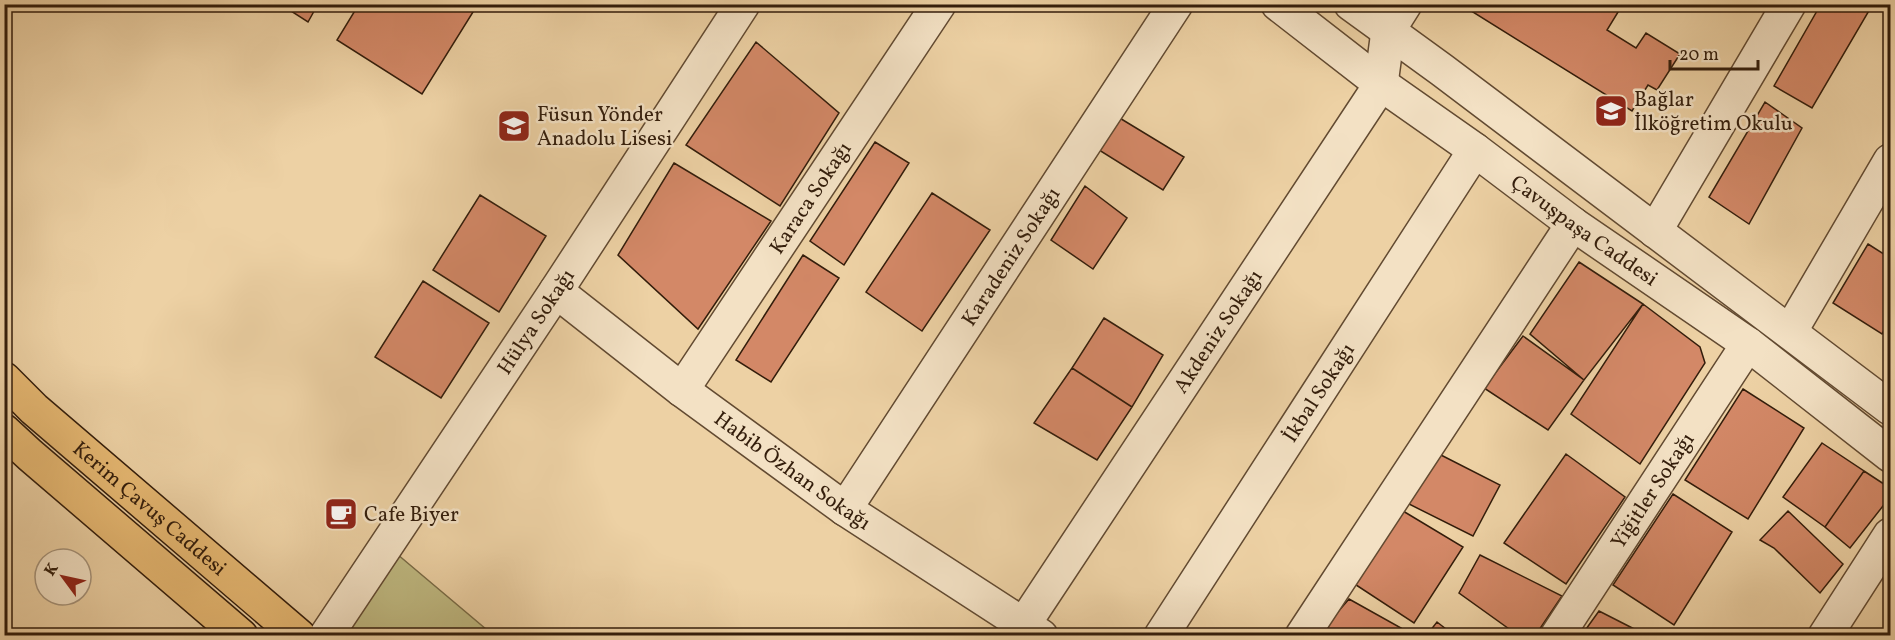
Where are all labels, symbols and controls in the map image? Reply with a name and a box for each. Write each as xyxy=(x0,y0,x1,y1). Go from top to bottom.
scale bar xyxy=(1670,33,1758,71)
text: 20 m xyxy=(1679,43,1719,68)
place label: Bağlar İlköğretim Okulu xyxy=(1634,86,1793,139)
school or university icon: Bağlar İlköğretim Okulu xyxy=(1593,93,1629,129)
place label: Füsun Yönder Anadolu Lisesi xyxy=(537,101,672,154)
school or university icon: Füsun Yönder Anadolu Lisesi xyxy=(496,108,532,144)
street label: Karaca Sokağı xyxy=(763,137,859,261)
street label: Çavuşpaşa Caddesi xyxy=(1504,169,1663,294)
street label: Karadeniz Sokağı xyxy=(956,182,1068,333)
street label: Hülya Sokağı xyxy=(491,264,583,381)
street label: Akdeniz Sokağı xyxy=(1167,264,1270,400)
street label: İkbal Sokağı xyxy=(1277,338,1362,449)
street label: Habib Özhan Sokağı xyxy=(707,405,876,538)
street label: Yiğitler Sokağı xyxy=(1605,427,1702,555)
street label: Kerim Çavuş Caddesi xyxy=(66,435,232,584)
cafe icon: Cafe Biyer xyxy=(323,496,359,532)
place label: Cafe Biyer xyxy=(364,501,459,530)
north arrow xyxy=(33,547,93,607)
text: K xyxy=(40,559,65,581)

